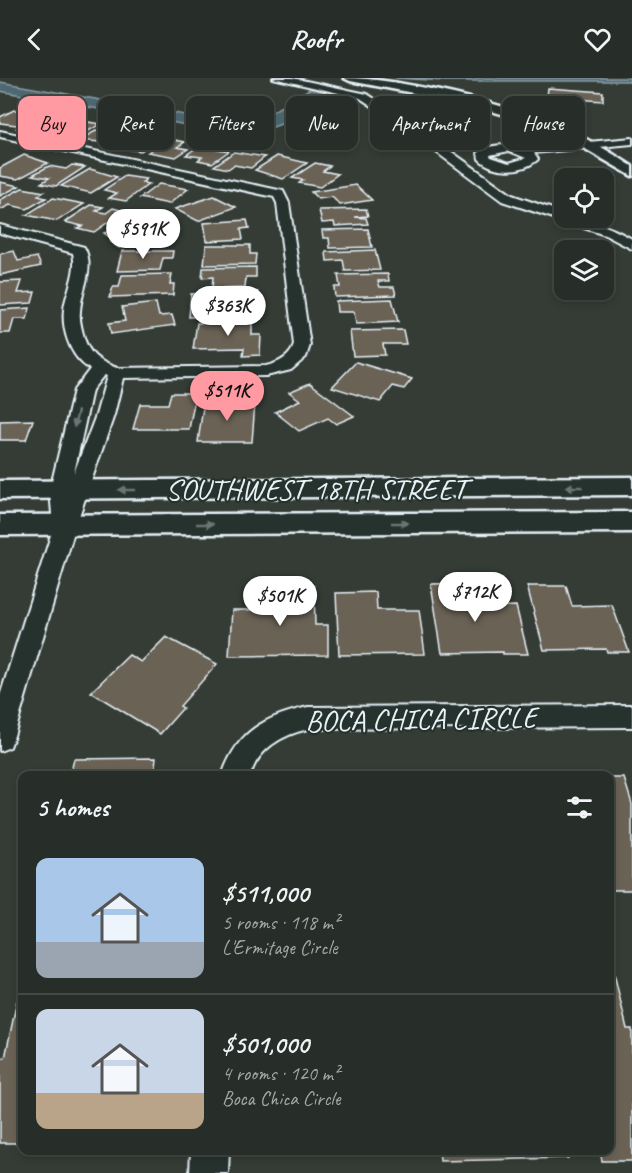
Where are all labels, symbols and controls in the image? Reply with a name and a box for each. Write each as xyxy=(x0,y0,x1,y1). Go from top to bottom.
text: Roofr xyxy=(290,22,342,56)
icon: back xyxy=(18,23,51,56)
icon: heart xyxy=(581,23,614,56)
chip: Buy xyxy=(18,96,86,150)
chip: Rent xyxy=(98,96,174,150)
chip: Filters xyxy=(186,96,274,150)
chip: New xyxy=(286,96,358,150)
chip: Apartment xyxy=(370,96,490,150)
chip: House xyxy=(502,96,585,150)
map controls xyxy=(554,168,614,300)
button: locate xyxy=(554,168,614,228)
pin: $591K xyxy=(101,209,185,260)
text: $591K xyxy=(120,216,166,241)
button: layers xyxy=(554,240,614,300)
pin: $363K xyxy=(186,286,270,337)
text: $363K xyxy=(205,293,251,318)
pin: $511K xyxy=(185,371,269,422)
text: $511K xyxy=(204,378,250,403)
one-way arrow xyxy=(71,410,80,429)
street label: SOUTHWEST 18TH STREET xyxy=(166,470,474,508)
one-way arrow xyxy=(564,482,583,492)
one-way arrow xyxy=(117,485,136,495)
one-way arrow xyxy=(391,518,410,528)
one-way arrow xyxy=(196,519,215,529)
pin: $712K xyxy=(433,572,517,623)
pin: $501K xyxy=(238,576,322,627)
text: $712K xyxy=(452,579,498,604)
text: $501K xyxy=(257,583,303,608)
street label: BOCA CHICA CIRCLE xyxy=(305,698,541,740)
text: 5 homes xyxy=(36,791,109,824)
icon: filters xyxy=(563,791,596,824)
text: $511,000 xyxy=(222,877,309,910)
icon: home xyxy=(84,882,156,954)
text: 5 rooms · 118 m² xyxy=(222,910,339,935)
text: L'Ermitage Circle xyxy=(222,935,337,960)
text: $501,000 xyxy=(222,1028,309,1061)
icon: home xyxy=(84,1033,156,1105)
text: 4 rooms · 120 m² xyxy=(222,1061,339,1086)
text: Boca Chica Circle xyxy=(222,1086,340,1111)

